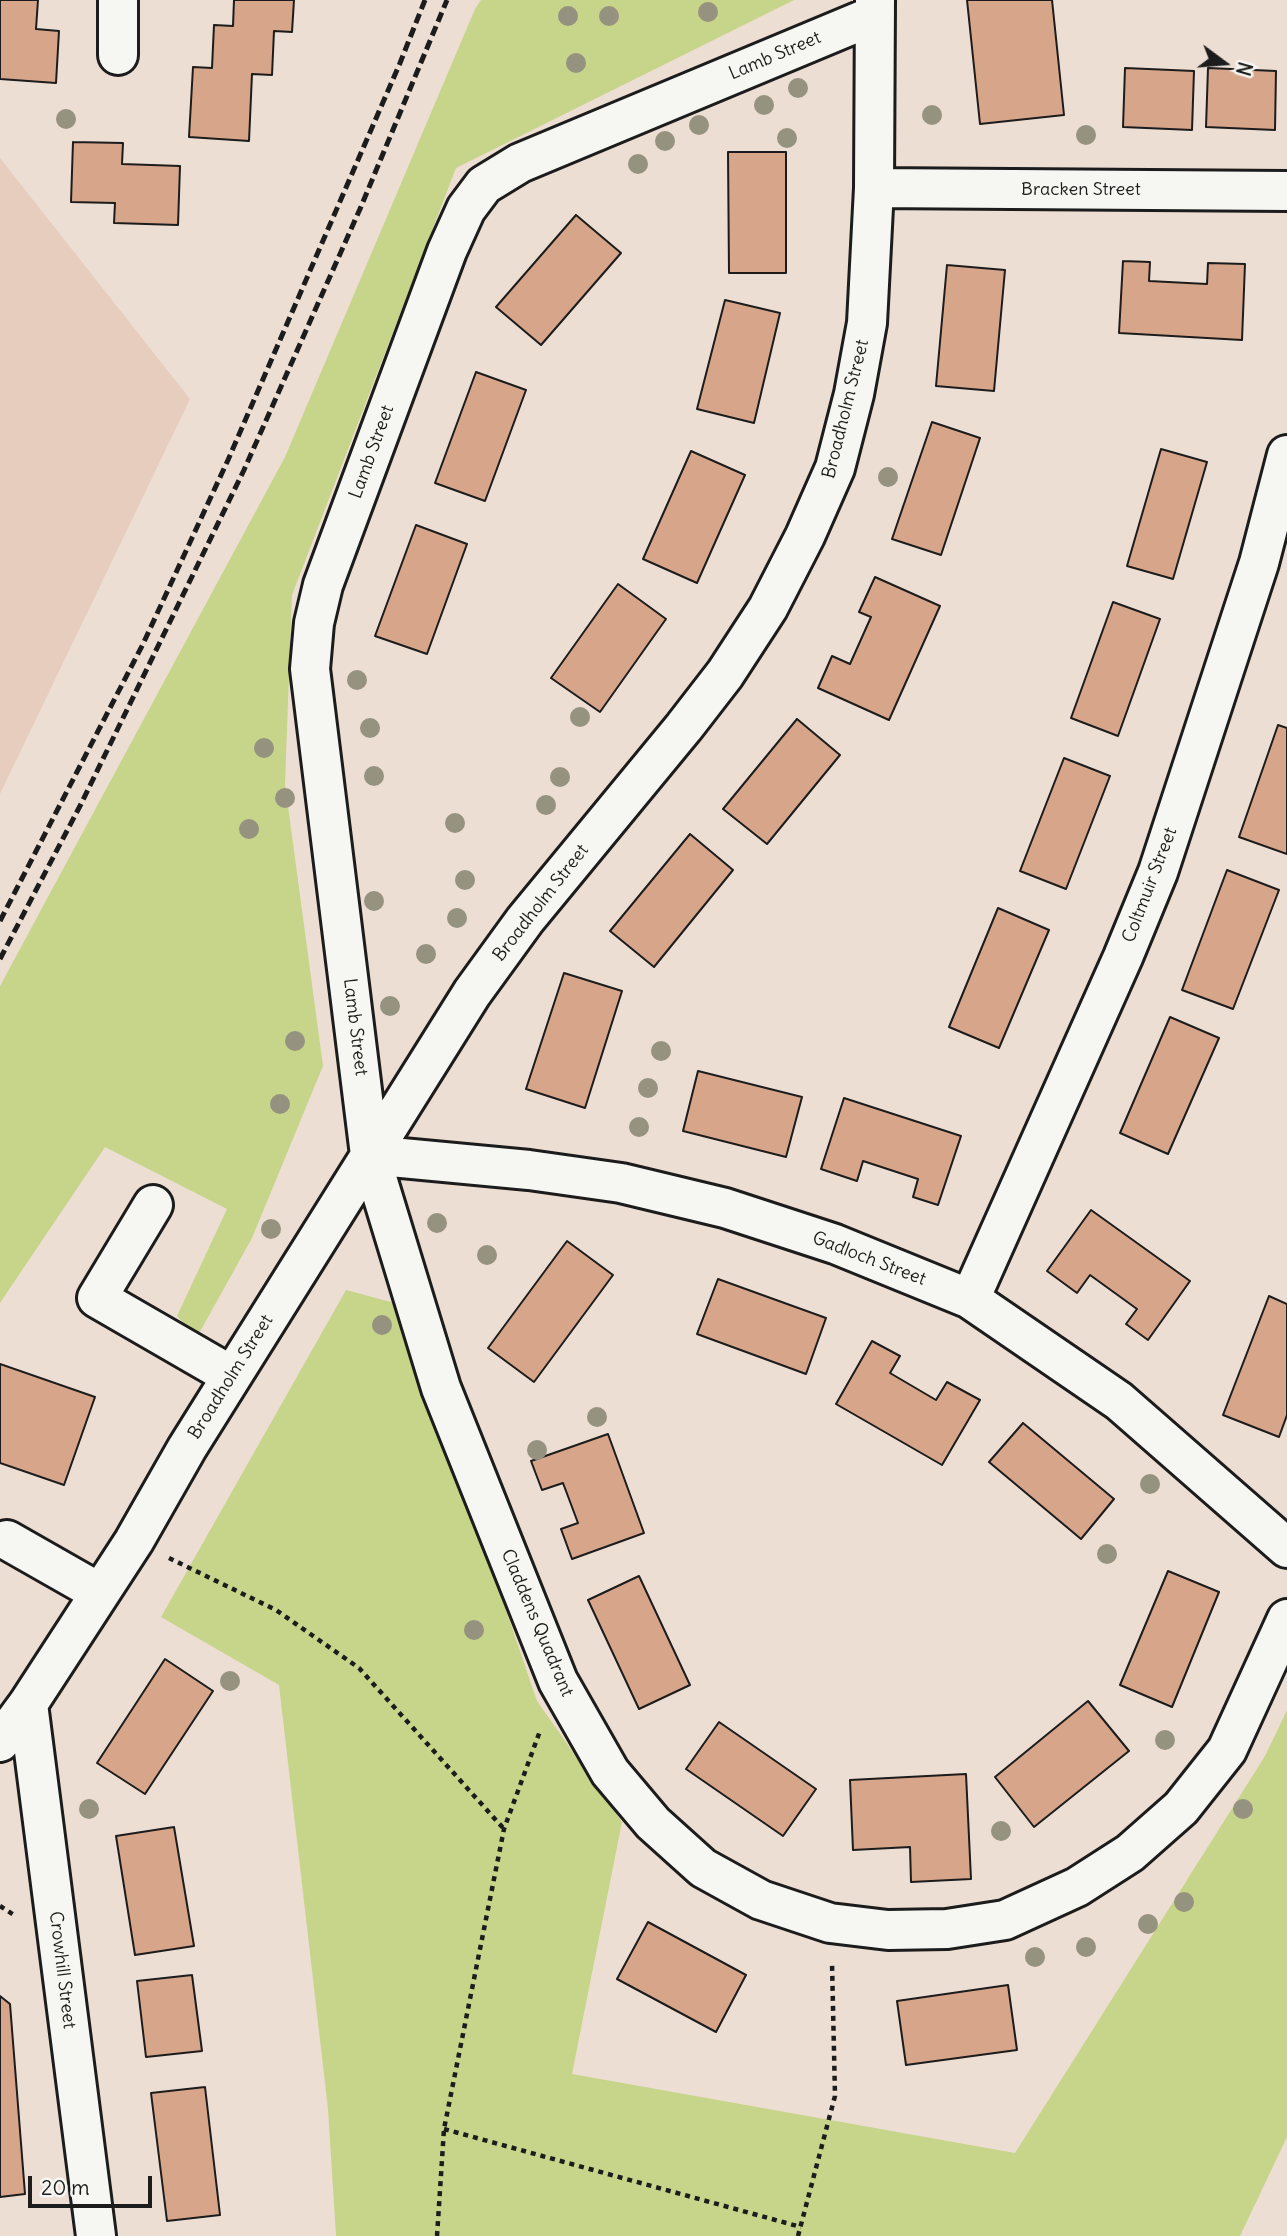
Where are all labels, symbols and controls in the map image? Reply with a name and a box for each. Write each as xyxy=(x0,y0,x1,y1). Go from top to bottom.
street label: Lamb Street xyxy=(726,27,824,85)
north arrow xyxy=(1189,28,1259,98)
text: N xyxy=(1231,59,1258,78)
street label: Bracken Street xyxy=(1021,179,1141,201)
street label: Broadholm Street xyxy=(818,337,874,481)
street label: Lamb Street xyxy=(345,402,399,502)
street label: Coltmuir Street xyxy=(1118,824,1182,946)
street label: Broadholm Street xyxy=(489,840,593,966)
street label: Lamb Street xyxy=(338,977,372,1077)
street label: Gadloch Street xyxy=(809,1227,929,1291)
street label: Broadholm Street xyxy=(184,1311,278,1443)
street label: Claddens Quadrant xyxy=(496,1546,578,1700)
street label: Crowhill Street xyxy=(44,1910,80,2030)
scale bar xyxy=(32,2162,156,2206)
text: 20 m xyxy=(41,2174,90,2201)

